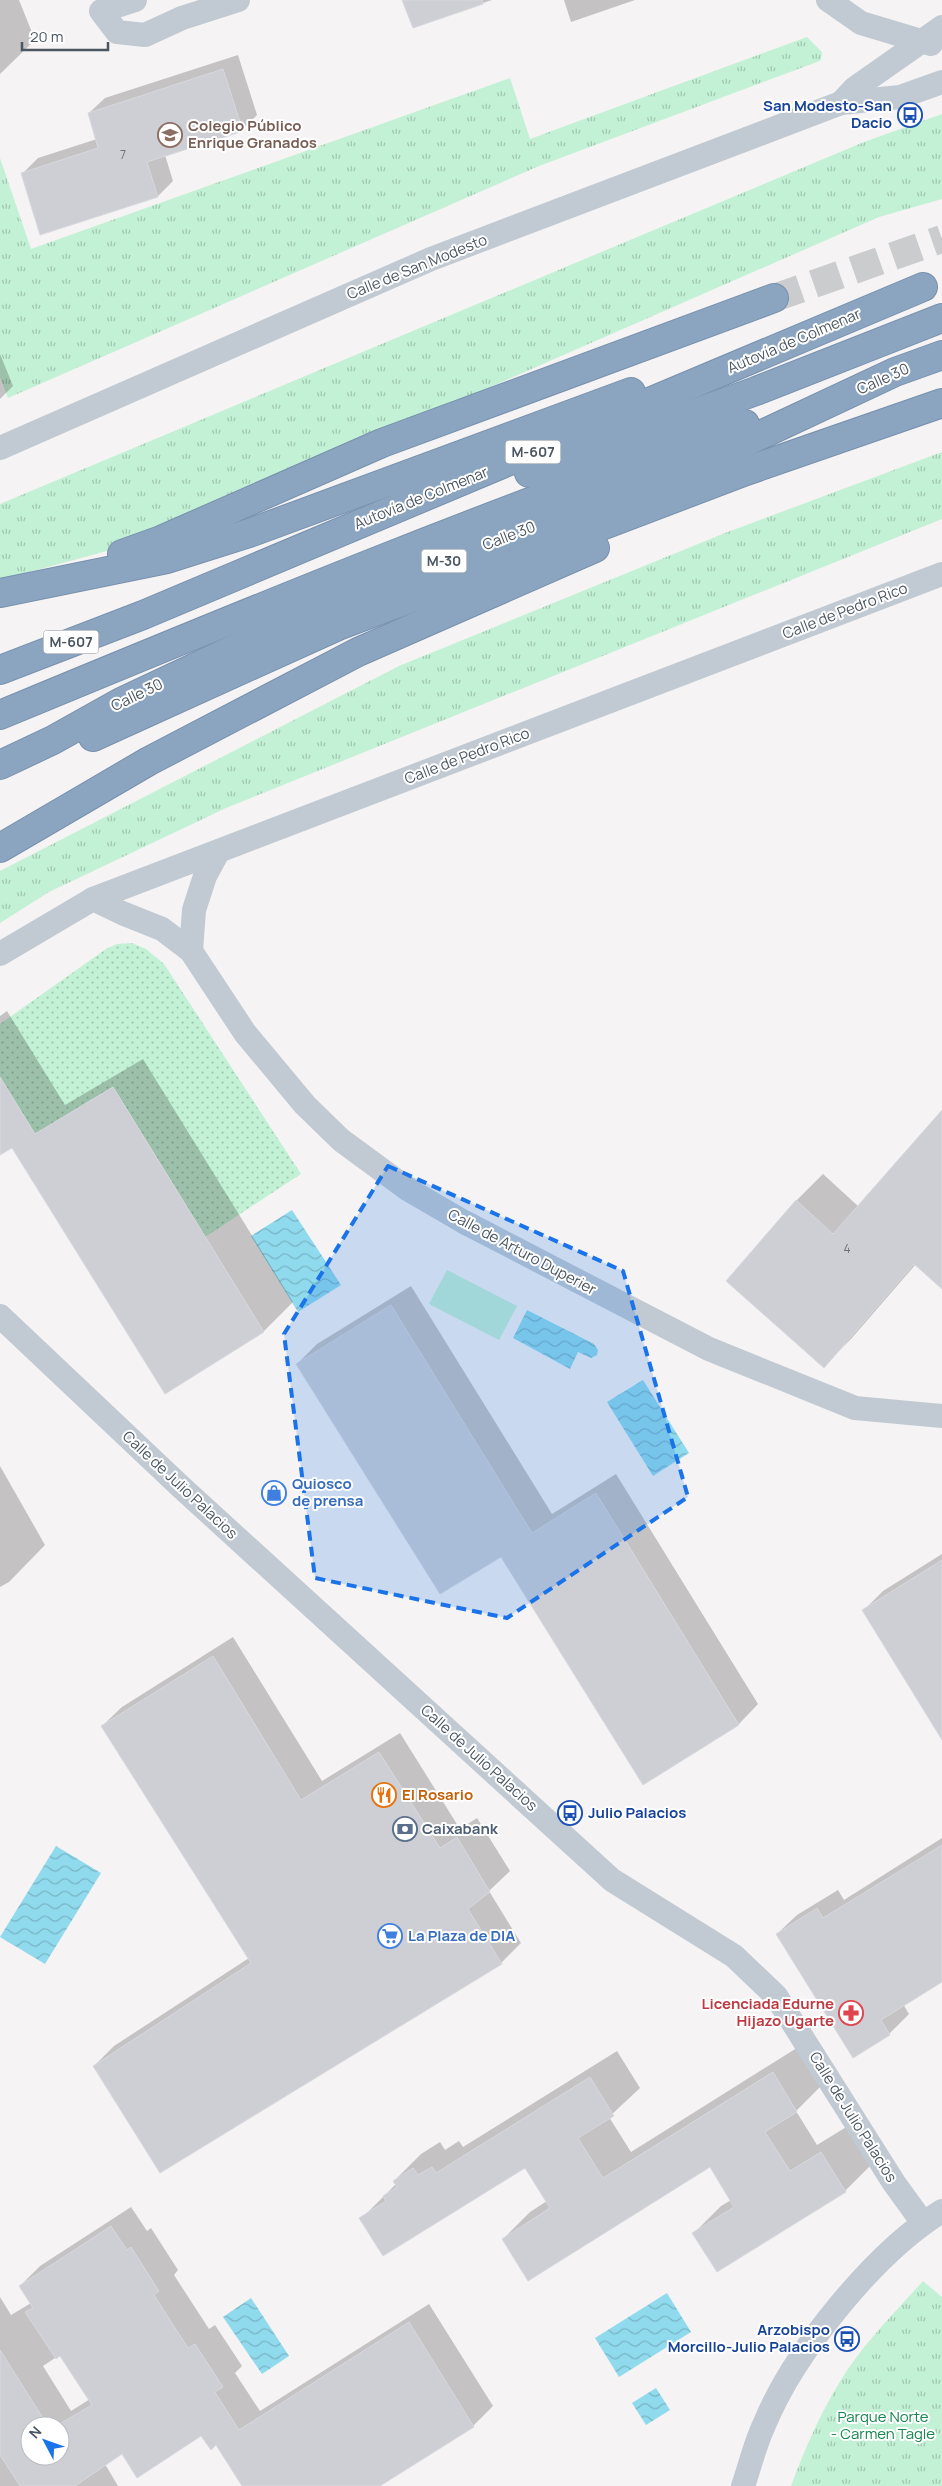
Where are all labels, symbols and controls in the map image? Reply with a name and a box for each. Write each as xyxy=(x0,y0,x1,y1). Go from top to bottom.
scale bar xyxy=(22,20,109,52)
text: 20 m xyxy=(30,26,63,47)
place label: San Modesto-San Dacio xyxy=(763,95,892,133)
bus stop icon: San Modesto-San Dacio xyxy=(897,102,923,128)
place label: Colegio Público Enrique Granados xyxy=(188,115,317,153)
school or university icon: Colegio Público Enrique Granados xyxy=(157,122,183,148)
house number: 7 xyxy=(120,146,126,163)
street label: Calle de San Modesto xyxy=(344,229,490,304)
street label: Autovía de Colmenar xyxy=(724,303,864,378)
street label: Calle 30 xyxy=(853,358,912,399)
road number: M-607 xyxy=(506,441,560,464)
street label: Autovía de Colmenar xyxy=(351,461,491,534)
street label: Calle 30 xyxy=(479,516,538,555)
road number: M-30 xyxy=(422,550,466,572)
street label: Calle de Pedro Rico xyxy=(779,577,910,644)
road number: M-607 xyxy=(44,630,98,654)
street label: Calle 30 xyxy=(107,673,166,716)
street label: Calle de Pedro Rico xyxy=(401,722,532,789)
street label: Calle de Arturo Duperier xyxy=(444,1204,601,1300)
house number: 4 xyxy=(843,1240,851,1257)
street label: Calle de Julio Palacios xyxy=(118,1426,243,1544)
place label: Quiosco de prensa xyxy=(292,1473,363,1511)
shop icon: Quiosco de prensa xyxy=(261,1480,287,1506)
street label: Calle de Julio Palacios xyxy=(416,1700,542,1816)
restaurant icon: El Rosario xyxy=(371,1782,397,1808)
place label: El Rosario xyxy=(402,1784,473,1805)
bus stop icon: Julio Palacios xyxy=(557,1800,583,1826)
place label: Julio Palacios xyxy=(588,1802,686,1823)
bank icon: Caixabank xyxy=(392,1816,418,1842)
place label: Caixabank xyxy=(422,1818,499,1839)
supermarket icon: La Plaza de DIA xyxy=(377,1923,403,1949)
place label: La Plaza de DIA xyxy=(408,1925,515,1946)
place label: Licenciada Edurne Hijazo Ugarte xyxy=(701,1993,834,2031)
pharmacy icon: Licenciada Edurne Hijazo Ugarte xyxy=(838,2000,864,2026)
street label: Calle de Julio Palacios xyxy=(805,2047,902,2186)
place label: Arzobispo Morcillo-Julio Palacios xyxy=(668,2319,830,2357)
bus stop icon: Arzobispo Morcillo-Julio Palacios xyxy=(834,2326,860,2352)
park label: Parque Norte - Carmen Tagle xyxy=(831,2406,935,2444)
north arrow xyxy=(20,2416,70,2466)
text: N xyxy=(24,2422,45,2442)

